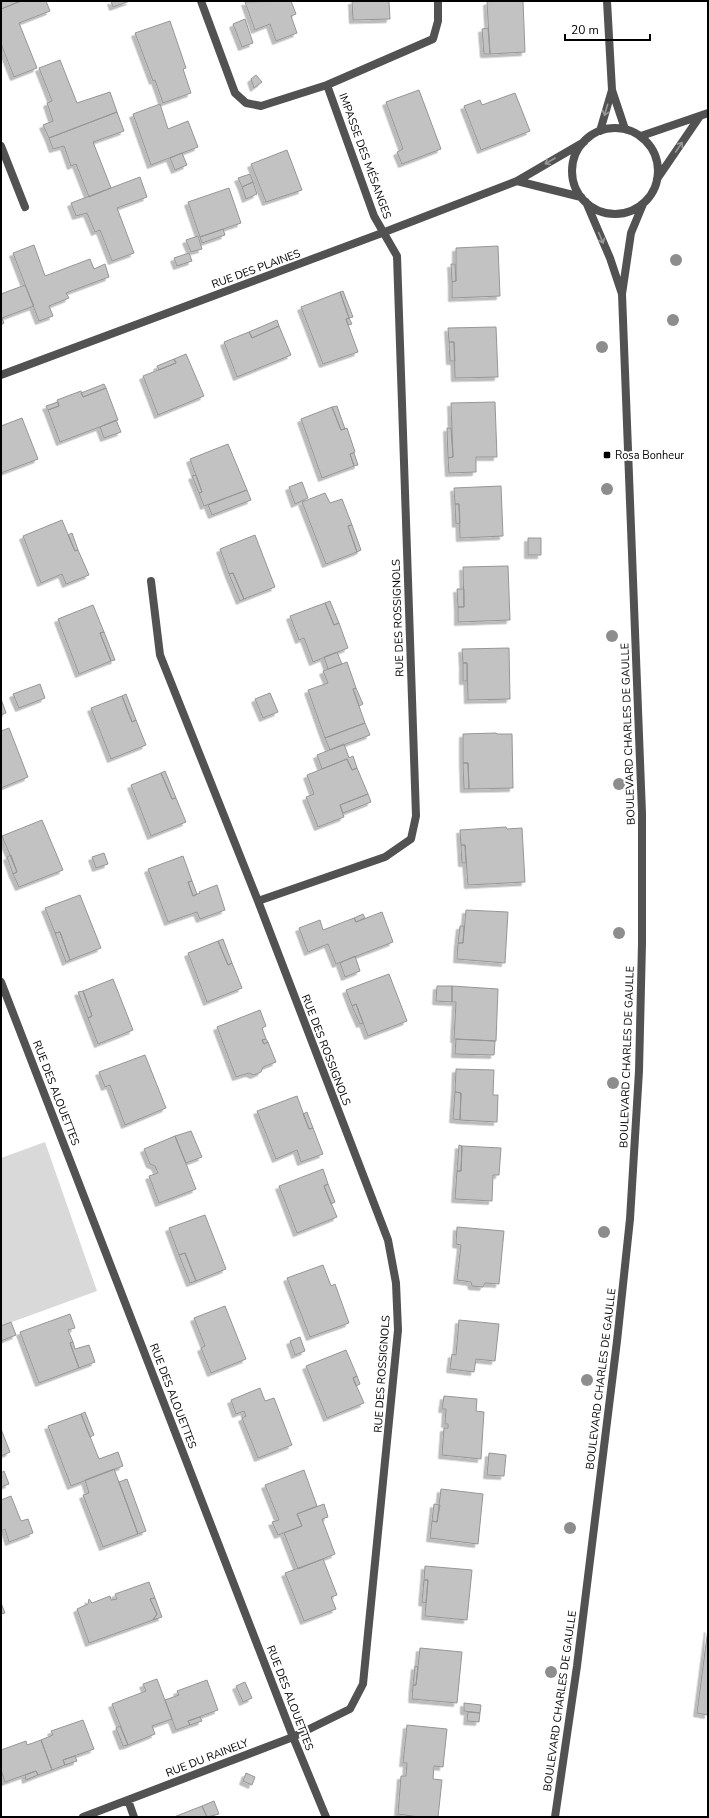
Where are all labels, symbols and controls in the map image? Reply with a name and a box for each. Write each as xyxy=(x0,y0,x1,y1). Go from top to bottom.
scale bar xyxy=(565,16,650,42)
text: 20 m xyxy=(571,22,599,38)
street label: IMPASSE DES MÉSANGES xyxy=(335,91,396,221)
one-way arrow xyxy=(602,104,609,117)
one-way arrow xyxy=(675,142,683,153)
one-way arrow xyxy=(544,158,556,166)
one-way arrow xyxy=(598,231,605,243)
street label: RUE DES PLAINES xyxy=(210,246,303,292)
place label: Rosa Bonheur xyxy=(615,448,684,463)
marker: Rosa Bonheur xyxy=(602,450,612,460)
street label: RUE DES ROSSIGNOLS xyxy=(388,559,408,677)
street label: BOULEVARD CHARLES DE GAULLE xyxy=(617,643,639,825)
street label: BOULEVARD CHARLES DE GAULLE xyxy=(616,966,638,1148)
street label: RUE DES ROSSIGNOLS xyxy=(298,992,354,1108)
street label: RUE DES ALOUETTES xyxy=(29,1038,83,1148)
street label: BOULEVARD CHARLES DE GAULLE xyxy=(582,1288,620,1470)
street label: RUE DES ROSSIGNOLS xyxy=(370,1314,394,1433)
street label: RUE DES ALOUETTES xyxy=(146,1341,200,1451)
street label: BOULEVARD CHARLES DE GAULLE xyxy=(540,1610,580,1792)
street label: RUE DES ALOUETTES xyxy=(263,1643,317,1753)
street label: RUE DU RAINELY xyxy=(163,1735,251,1781)

